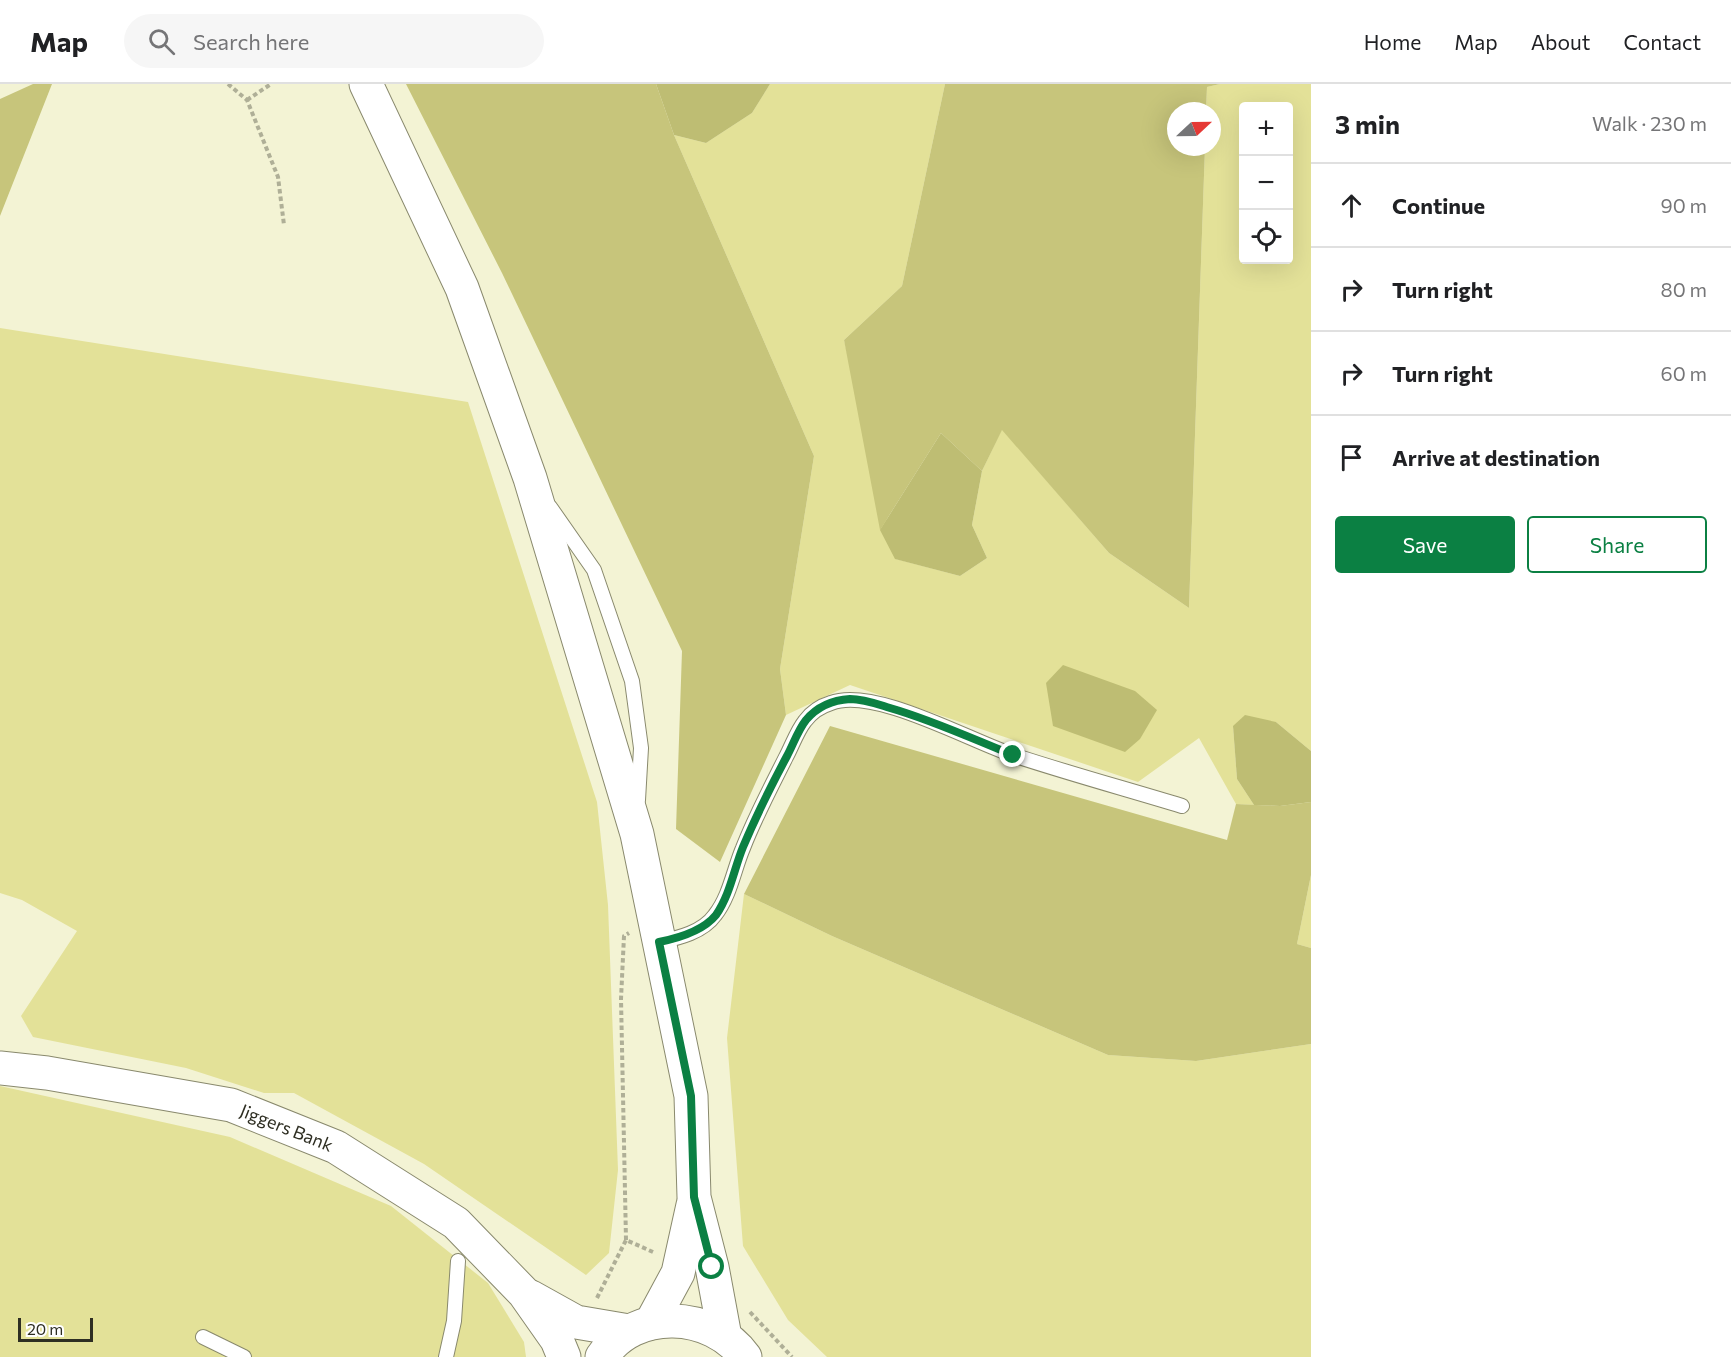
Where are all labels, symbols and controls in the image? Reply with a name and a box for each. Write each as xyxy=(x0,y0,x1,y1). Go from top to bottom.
search box xyxy=(124,14,544,68)
text: Map xyxy=(30,24,88,58)
icon: search xyxy=(145,25,178,58)
text: Search here xyxy=(193,28,309,55)
text: Home xyxy=(1364,29,1421,54)
text: Map xyxy=(1454,29,1498,54)
text: About xyxy=(1531,29,1590,54)
text: Contact xyxy=(1623,29,1701,54)
north arrow xyxy=(1167,102,1221,156)
map controls xyxy=(1239,102,1293,264)
button: + xyxy=(1239,102,1293,156)
text: 3 min xyxy=(1335,108,1400,139)
text: Walk · 230 m xyxy=(1592,111,1707,135)
button: − xyxy=(1239,156,1293,210)
icon: ahead xyxy=(1335,189,1368,222)
text: Continue xyxy=(1392,192,1485,219)
text: 90 m xyxy=(1661,193,1707,217)
button: locate xyxy=(1239,210,1293,264)
icon: right xyxy=(1335,273,1368,306)
text: Turn right xyxy=(1392,276,1493,303)
text: 80 m xyxy=(1661,277,1707,301)
icon: right xyxy=(1335,357,1368,390)
text: Turn right xyxy=(1392,360,1493,387)
text: 60 m xyxy=(1661,361,1707,385)
icon: arrive xyxy=(1335,441,1368,474)
text: Arrive at destination xyxy=(1392,444,1600,471)
button: Save xyxy=(1335,516,1515,573)
button: Share xyxy=(1527,516,1707,573)
route end xyxy=(999,741,1025,767)
street label: Jiggers Bank xyxy=(237,1099,337,1156)
route start xyxy=(698,1253,724,1279)
scale bar xyxy=(18,1315,93,1342)
text: 20 m xyxy=(27,1319,63,1338)

